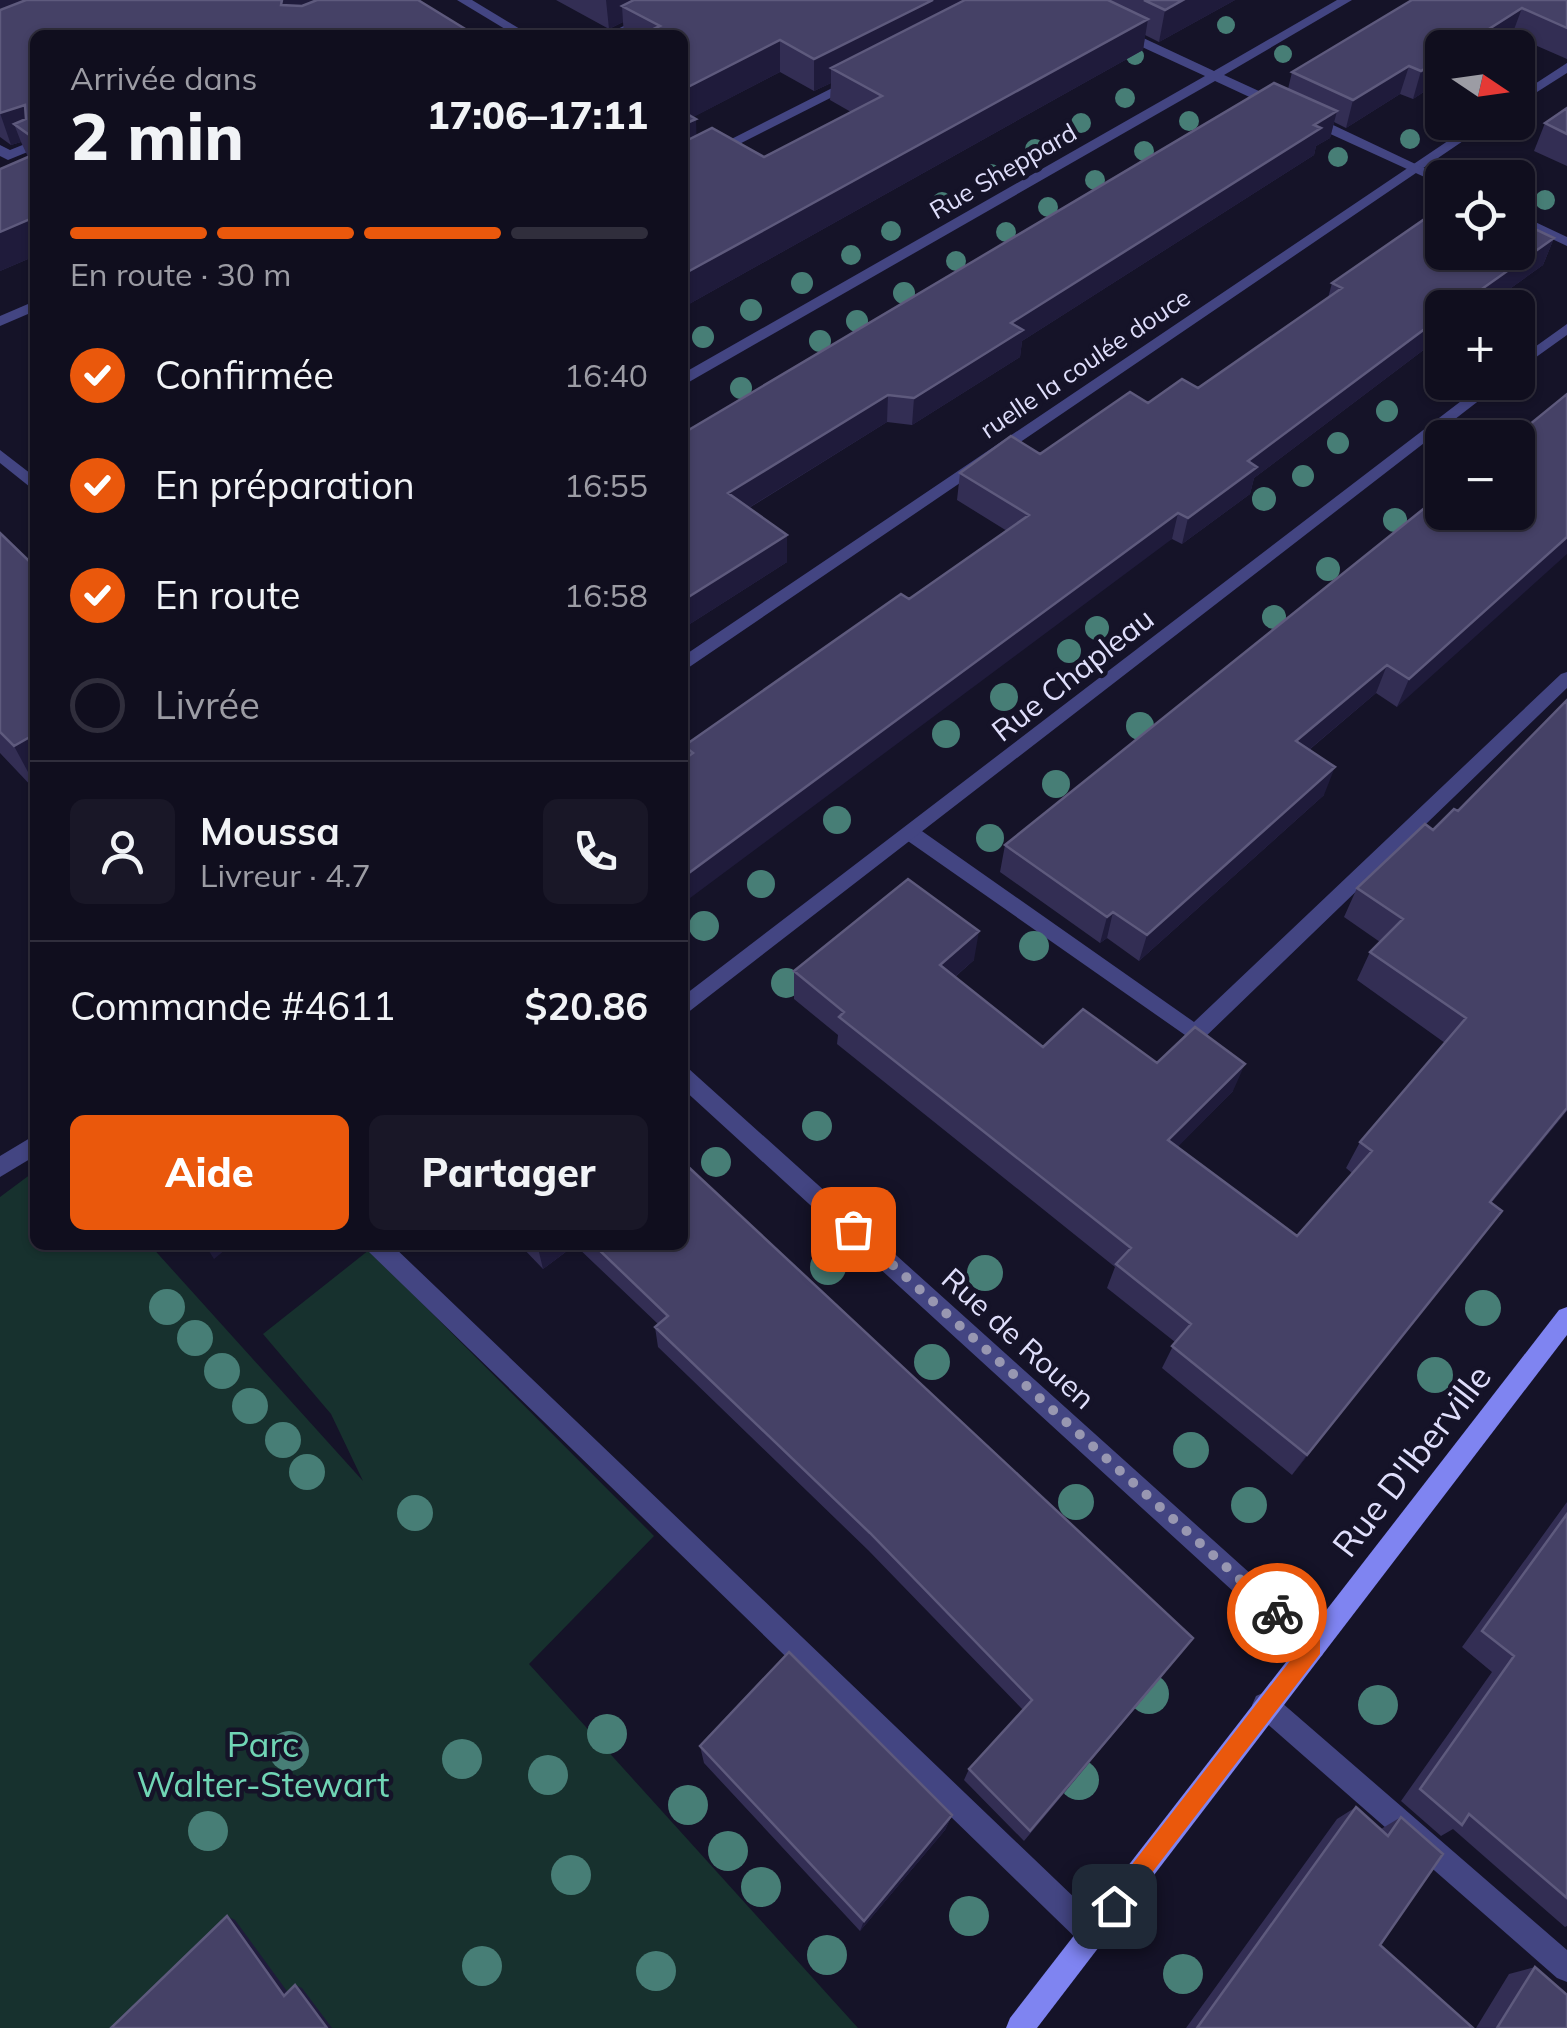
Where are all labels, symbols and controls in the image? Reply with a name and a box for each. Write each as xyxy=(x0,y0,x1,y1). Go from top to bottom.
north arrow xyxy=(1425,30,1535,140)
map controls xyxy=(1425,30,1535,530)
text: Arrivée dans xyxy=(70,58,257,98)
text: 17:06–17:11 xyxy=(427,91,648,139)
text: 2 min xyxy=(70,95,244,176)
street label: Rue Sheppard xyxy=(924,116,1082,225)
button: locate xyxy=(1425,160,1535,270)
text: En route · 30 m xyxy=(70,254,291,294)
street label: ruelle la coulée douce xyxy=(974,281,1196,444)
button: + xyxy=(1425,290,1535,400)
icon: check xyxy=(70,348,125,403)
text: Confirmée xyxy=(155,351,334,399)
text: 16:40 xyxy=(564,355,648,395)
button: − xyxy=(1425,420,1535,530)
icon: check xyxy=(70,458,125,513)
text: En préparation xyxy=(155,461,415,509)
text: 16:55 xyxy=(564,465,648,505)
icon: check xyxy=(70,568,125,623)
text: En route xyxy=(155,571,301,619)
text: 16:58 xyxy=(564,575,648,615)
street label: Rue Chapleau xyxy=(984,599,1161,749)
text: Livrée xyxy=(155,681,260,729)
button: person xyxy=(70,799,175,904)
button: phone xyxy=(543,799,648,904)
text: Moussa xyxy=(200,807,340,855)
text: Livreur · 4.7 xyxy=(200,855,371,895)
text: Commande #4611 xyxy=(70,982,396,1030)
text: $20.86 xyxy=(525,982,648,1030)
button: Aide xyxy=(70,1115,349,1230)
button: Partager xyxy=(369,1115,648,1230)
pin xyxy=(811,1187,896,1272)
icon: bag xyxy=(826,1202,881,1257)
street label: Rue de Rouen xyxy=(934,1260,1103,1417)
street label: Rue D'Iberville xyxy=(1322,1355,1500,1565)
courier xyxy=(1227,1563,1327,1663)
icon: bike xyxy=(1250,1586,1305,1641)
park label: Parc Walter-Stewart xyxy=(136,1722,390,1806)
pin xyxy=(1072,1864,1157,1949)
icon: home xyxy=(1087,1879,1142,1934)

